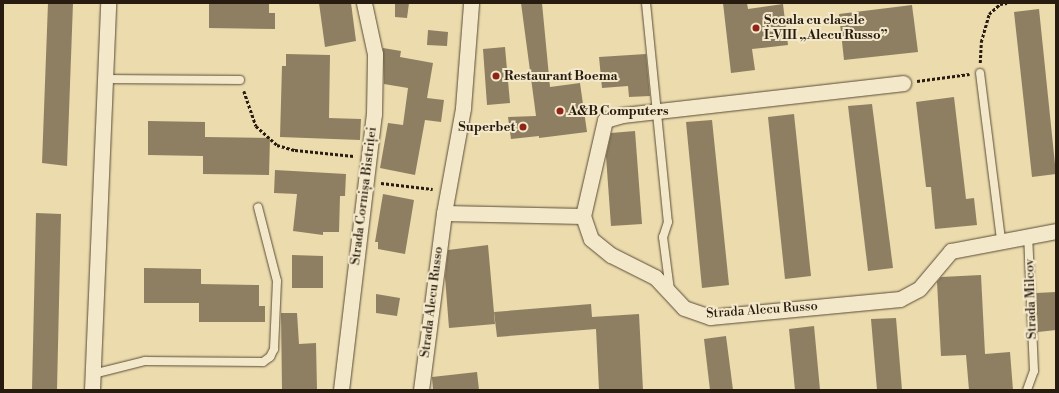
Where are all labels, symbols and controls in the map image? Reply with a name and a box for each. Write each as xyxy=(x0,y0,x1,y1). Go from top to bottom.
place label: Școala cu clasele I-VIII „Alecu Russo” xyxy=(764,13,888,44)
marker: Școala cu clasele I-VIII „Alecu Russo” xyxy=(751,23,761,33)
place label: Restaurant Boema xyxy=(504,68,618,84)
marker: Restaurant Boema xyxy=(491,71,501,81)
place label: A&B Computers xyxy=(568,103,669,119)
marker: A&B Computers xyxy=(555,106,565,116)
place label: Superbet xyxy=(458,119,515,135)
marker: Superbet xyxy=(518,122,528,132)
street label: Strada Cornișa Bistriței xyxy=(348,126,380,266)
street label: Strada Alecu Russo xyxy=(417,246,447,358)
street label: Strada Milcov xyxy=(1022,258,1040,340)
street label: Strada Alecu Russo xyxy=(706,298,818,322)

